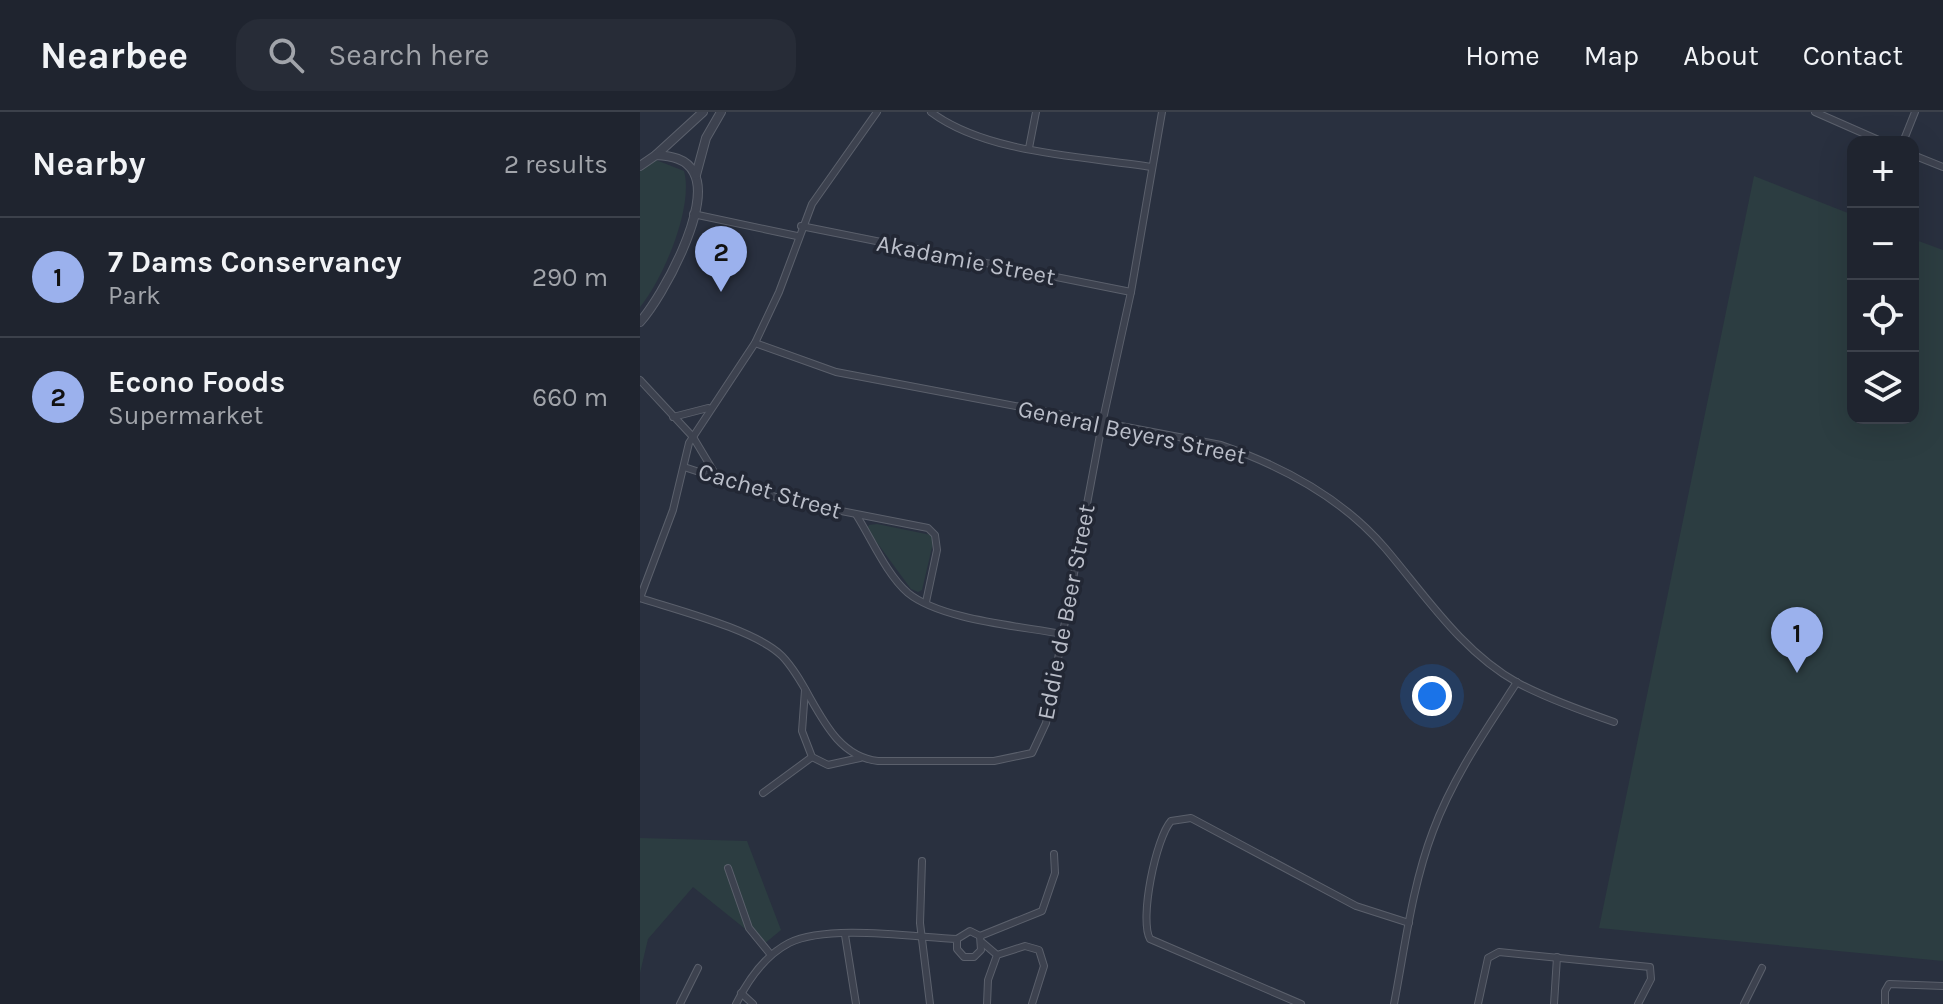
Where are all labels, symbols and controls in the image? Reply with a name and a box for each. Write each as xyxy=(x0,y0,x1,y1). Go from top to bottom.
search box xyxy=(236,19,796,91)
text: Nearbee xyxy=(40,33,188,78)
icon: search xyxy=(264,33,308,77)
text: Search here xyxy=(328,37,490,73)
text: Home xyxy=(1465,39,1540,72)
text: Map xyxy=(1584,39,1639,72)
text: About xyxy=(1683,39,1759,72)
text: Contact xyxy=(1803,39,1903,72)
map controls xyxy=(1847,136,1919,424)
button: + xyxy=(1847,136,1919,208)
text: Nearby xyxy=(32,144,146,184)
text: 2 results xyxy=(504,149,608,180)
button: − xyxy=(1847,208,1919,280)
pin: 2 xyxy=(695,226,747,292)
street label: Akadamie Street xyxy=(874,229,1058,291)
text: 7 Dams Conservancy xyxy=(108,244,402,280)
text: 1 xyxy=(53,262,63,293)
text: 290 m xyxy=(532,262,608,293)
text: Park xyxy=(108,280,161,311)
button: locate xyxy=(1847,280,1919,352)
button: layers xyxy=(1847,352,1919,424)
text: Econo Foods xyxy=(108,364,285,400)
text: 2 xyxy=(50,382,66,413)
text: 660 m xyxy=(532,382,608,413)
street label: General Beyers Street xyxy=(1015,394,1249,470)
text: Supermarket xyxy=(108,400,263,431)
street label: Cachet Street xyxy=(695,457,845,525)
street label: Eddie de Beer Street xyxy=(1031,502,1101,722)
pin: 1 xyxy=(1771,607,1823,673)
your location xyxy=(1412,676,1452,716)

